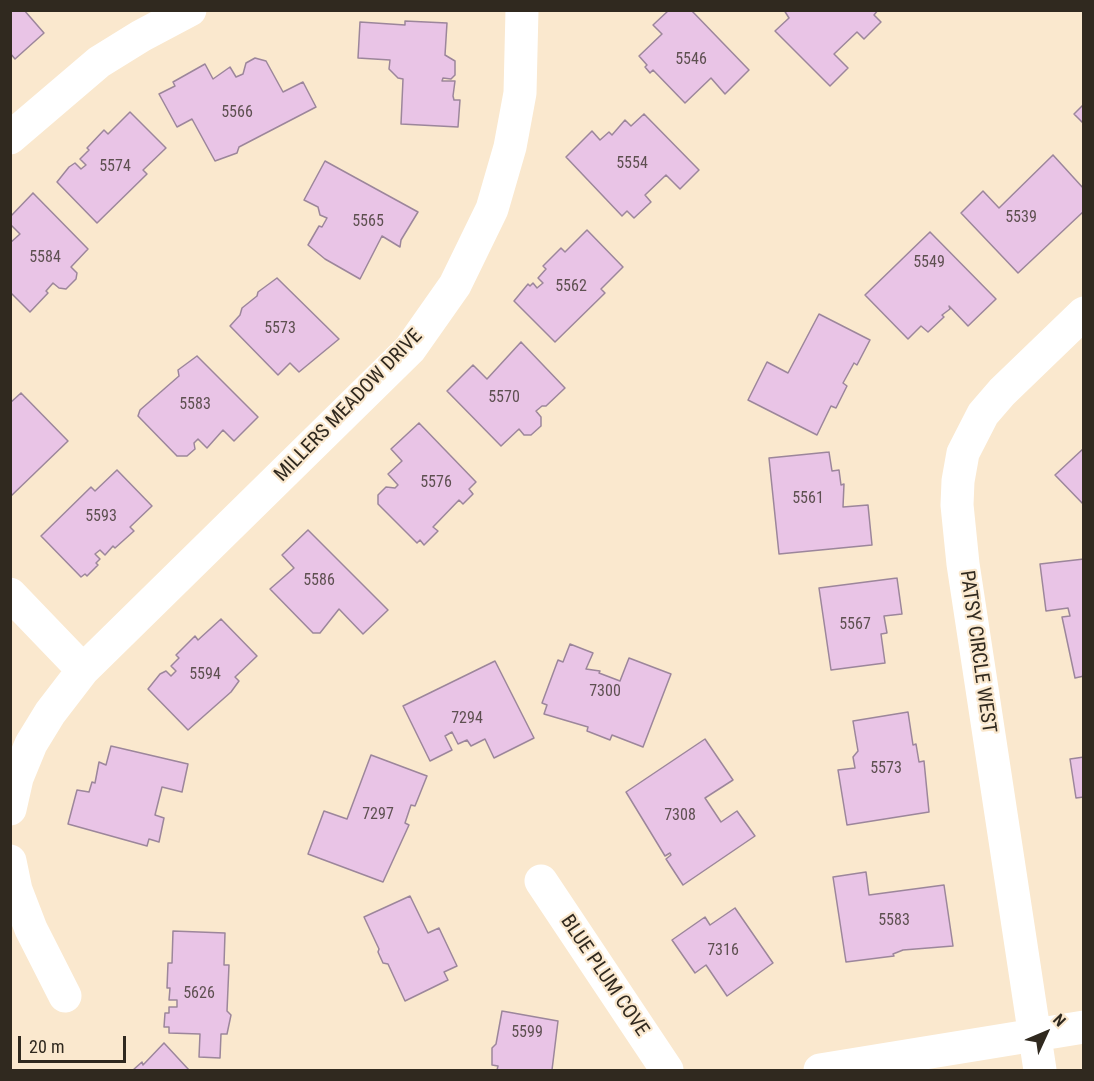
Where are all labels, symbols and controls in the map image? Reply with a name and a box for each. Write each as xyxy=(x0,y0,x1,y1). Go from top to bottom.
house number: 5546 xyxy=(675,50,707,70)
house number: 5566 xyxy=(221,103,253,123)
house number: 5554 xyxy=(616,154,648,174)
house number: 5574 xyxy=(99,157,131,177)
house number: 5539 xyxy=(1005,208,1037,228)
house number: 5565 xyxy=(352,212,384,232)
house number: 5584 xyxy=(29,248,61,268)
house number: 5549 xyxy=(913,253,945,273)
house number: 5562 xyxy=(555,277,587,297)
house number: 5573 xyxy=(264,319,296,339)
street label: MILLERS MEADOW DRIVE xyxy=(270,325,428,487)
house number: 5570 xyxy=(488,388,520,408)
house number: 5583 xyxy=(179,395,211,415)
house number: 5576 xyxy=(420,473,452,493)
house number: 5561 xyxy=(792,489,824,509)
house number: 5593 xyxy=(85,507,117,527)
street label: PATSY CIRCLE WEST xyxy=(954,569,1000,735)
house number: 5586 xyxy=(303,571,335,591)
house number: 5567 xyxy=(839,615,871,635)
house number: 5594 xyxy=(189,665,221,685)
house number: 7300 xyxy=(589,682,621,702)
house number: 7294 xyxy=(451,709,483,729)
house number: 5573 xyxy=(870,759,902,779)
house number: 7297 xyxy=(362,805,394,825)
house number: 7308 xyxy=(664,806,696,826)
street label: BLUE PLUM COVE xyxy=(555,911,653,1041)
house number: 5583 xyxy=(878,911,910,931)
house number: 7316 xyxy=(707,941,739,961)
house number: 5626 xyxy=(183,984,215,1004)
north arrow xyxy=(1016,1003,1076,1063)
text: N xyxy=(1049,1010,1070,1030)
house number: 5599 xyxy=(511,1023,543,1043)
scale bar xyxy=(21,1024,129,1062)
text: 20 m xyxy=(29,1036,64,1057)

